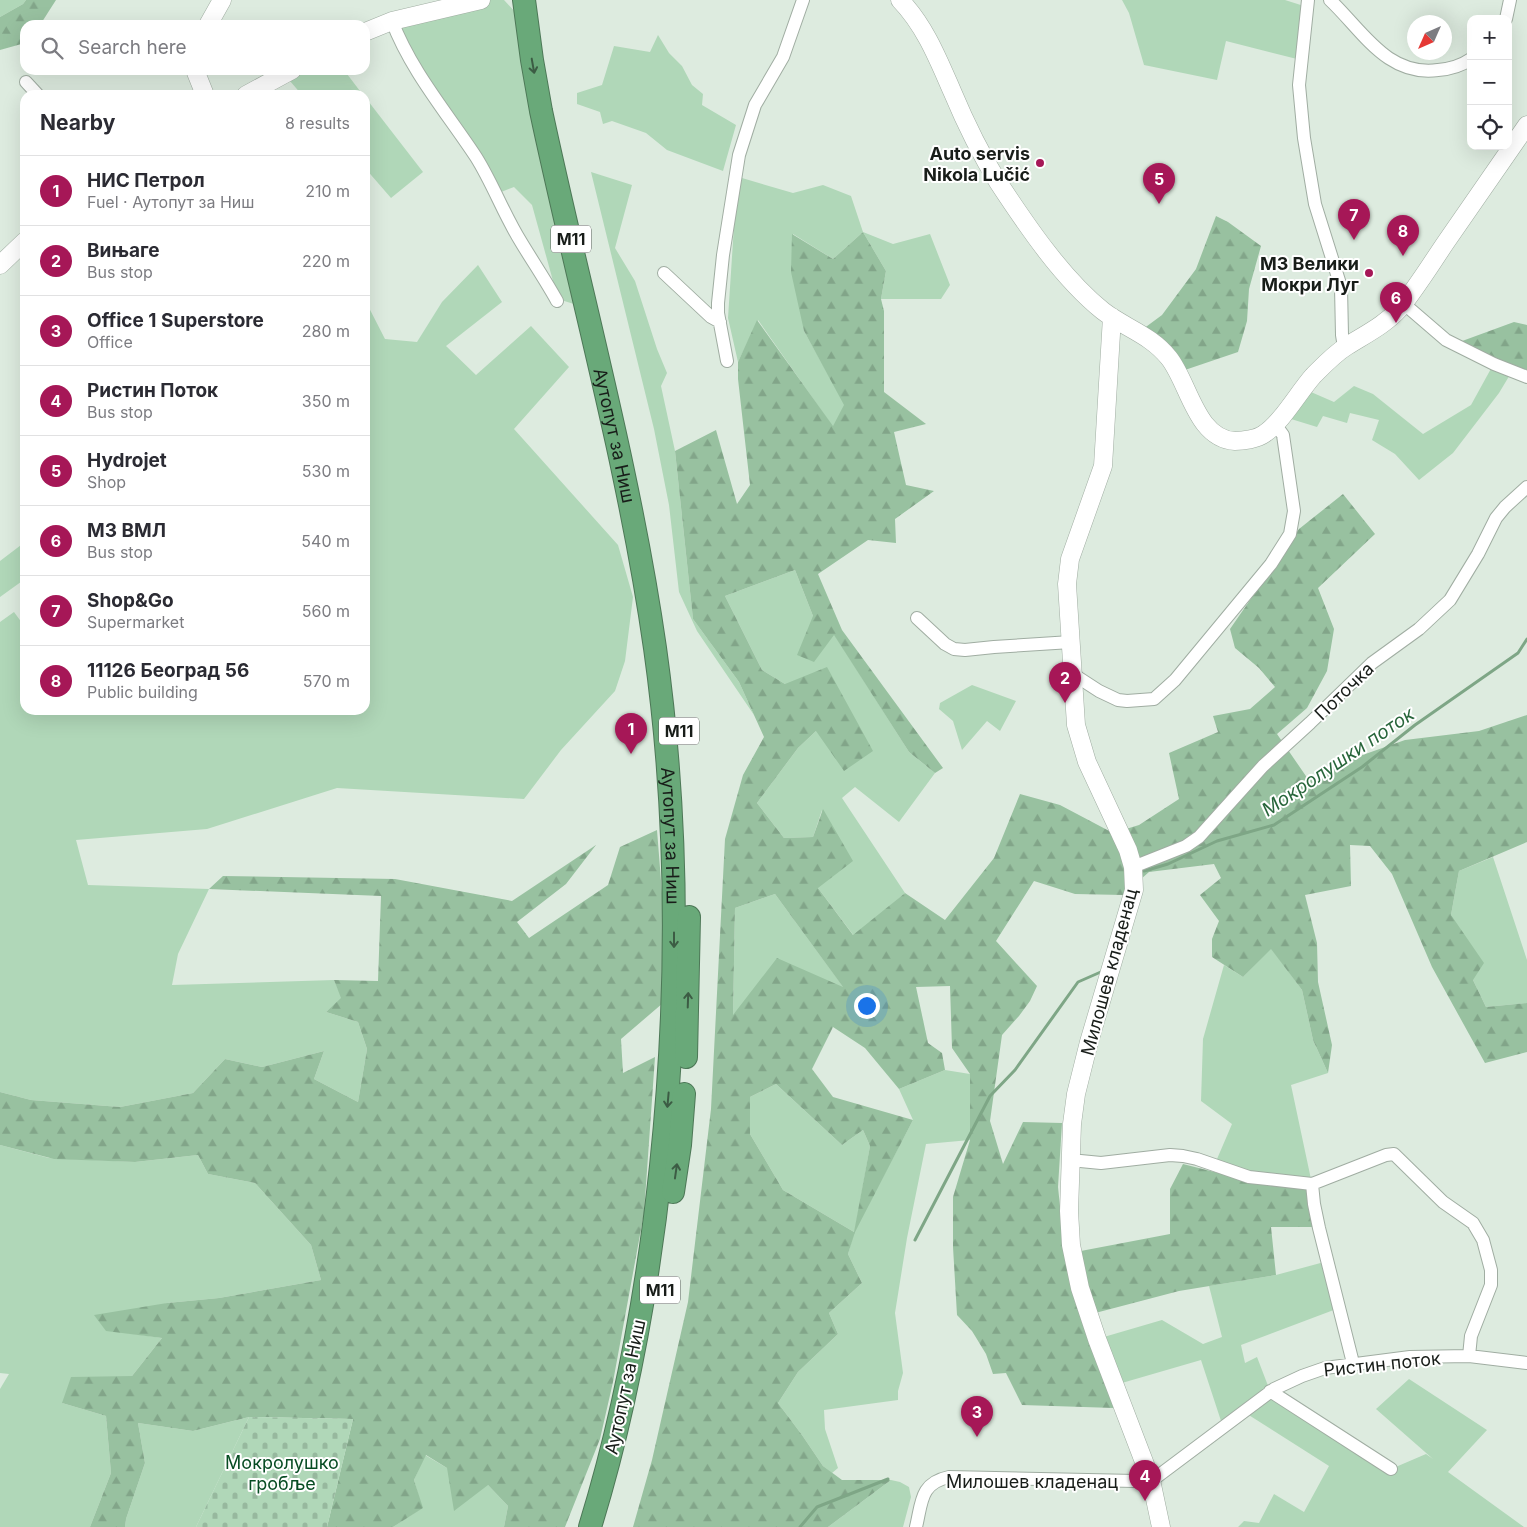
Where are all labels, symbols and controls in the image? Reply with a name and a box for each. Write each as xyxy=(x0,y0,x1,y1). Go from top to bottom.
north arrow xyxy=(1407,15,1452,60)
map controls xyxy=(1467,15,1512,150)
button: + xyxy=(1467,15,1512,60)
search box xyxy=(20,20,370,75)
icon: search xyxy=(38,34,66,62)
text: Search here xyxy=(78,36,187,59)
one-way arrow xyxy=(529,57,539,73)
button: − xyxy=(1467,60,1512,105)
button: locate xyxy=(1467,105,1512,150)
text: Nearby xyxy=(40,110,115,135)
text: 8 results xyxy=(285,113,350,133)
place label: Auto servis Nikola Lučić xyxy=(923,143,1030,185)
marker: Auto servis Nikola Lučić xyxy=(1034,157,1046,169)
pin: 5 xyxy=(1143,163,1175,204)
text: НИС Петрол xyxy=(87,169,205,192)
text: 1 xyxy=(53,181,59,201)
text: 210 m xyxy=(305,181,350,201)
text: Fuel · Аутопут за Ниш xyxy=(87,192,254,212)
pin: 7 xyxy=(1338,199,1370,240)
pin: 8 xyxy=(1387,215,1419,256)
road number: M11 xyxy=(551,225,591,252)
text: Вињаге xyxy=(87,239,159,262)
text: 2 xyxy=(51,251,61,271)
text: 220 m xyxy=(302,251,350,271)
place label: МЗ Велики Мокри Луг xyxy=(1260,253,1359,295)
text: Bus stop xyxy=(87,262,153,282)
marker: МЗ Велики Мокри Луг xyxy=(1363,267,1375,279)
pin: 6 xyxy=(1380,282,1412,323)
text: Office 1 Superstore xyxy=(87,309,264,332)
text: 3 xyxy=(51,321,61,341)
text: 280 m xyxy=(302,321,350,341)
text: Office xyxy=(87,332,133,352)
street label: Аутопут за Ниш xyxy=(590,366,640,505)
text: Ристин Поток xyxy=(87,379,218,402)
text: 4 xyxy=(51,391,61,411)
text: 350 m xyxy=(302,391,350,411)
text: Bus stop xyxy=(87,402,153,422)
text: Hydrojet xyxy=(87,449,167,472)
text: 5 xyxy=(51,461,61,481)
text: 530 m xyxy=(302,461,350,481)
text: Shop xyxy=(87,472,126,492)
text: МЗ ВМЛ xyxy=(87,519,166,542)
text: 6 xyxy=(51,531,61,551)
text: 540 m xyxy=(301,531,350,551)
text: Bus stop xyxy=(87,542,153,562)
text: Shop&Go xyxy=(87,589,174,612)
text: 7 xyxy=(51,601,61,621)
text: 560 m xyxy=(302,601,350,621)
text: Supermarket xyxy=(87,612,184,632)
street label: Поточка xyxy=(1310,658,1378,724)
text: 11126 Београд 56 xyxy=(87,659,249,682)
pin: 2 xyxy=(1049,662,1081,703)
text: 8 xyxy=(51,671,61,691)
text: 570 m xyxy=(303,671,350,691)
text: Public building xyxy=(87,682,198,702)
water label: Мокролушки поток xyxy=(1258,702,1419,821)
pin: 1 xyxy=(615,713,647,754)
road number: M11 xyxy=(659,718,699,744)
street label: Аутопут за Ниш xyxy=(657,766,684,905)
street label: Милошев кладенац xyxy=(1077,886,1141,1058)
one-way arrow xyxy=(669,931,679,947)
one-way arrow xyxy=(684,992,693,1008)
your location xyxy=(854,993,880,1019)
one-way arrow xyxy=(663,1092,673,1108)
one-way arrow xyxy=(671,1163,681,1179)
road number: M11 xyxy=(640,1276,680,1304)
street label: Аутопут за Ниш xyxy=(600,1318,650,1456)
street label: Ристин поток xyxy=(1322,1347,1442,1381)
pin: 3 xyxy=(961,1396,993,1437)
park label: Мокролушко гробље xyxy=(225,1452,339,1494)
pin: 4 xyxy=(1129,1460,1161,1501)
street label: Милошев кладенац xyxy=(946,1471,1118,1492)

